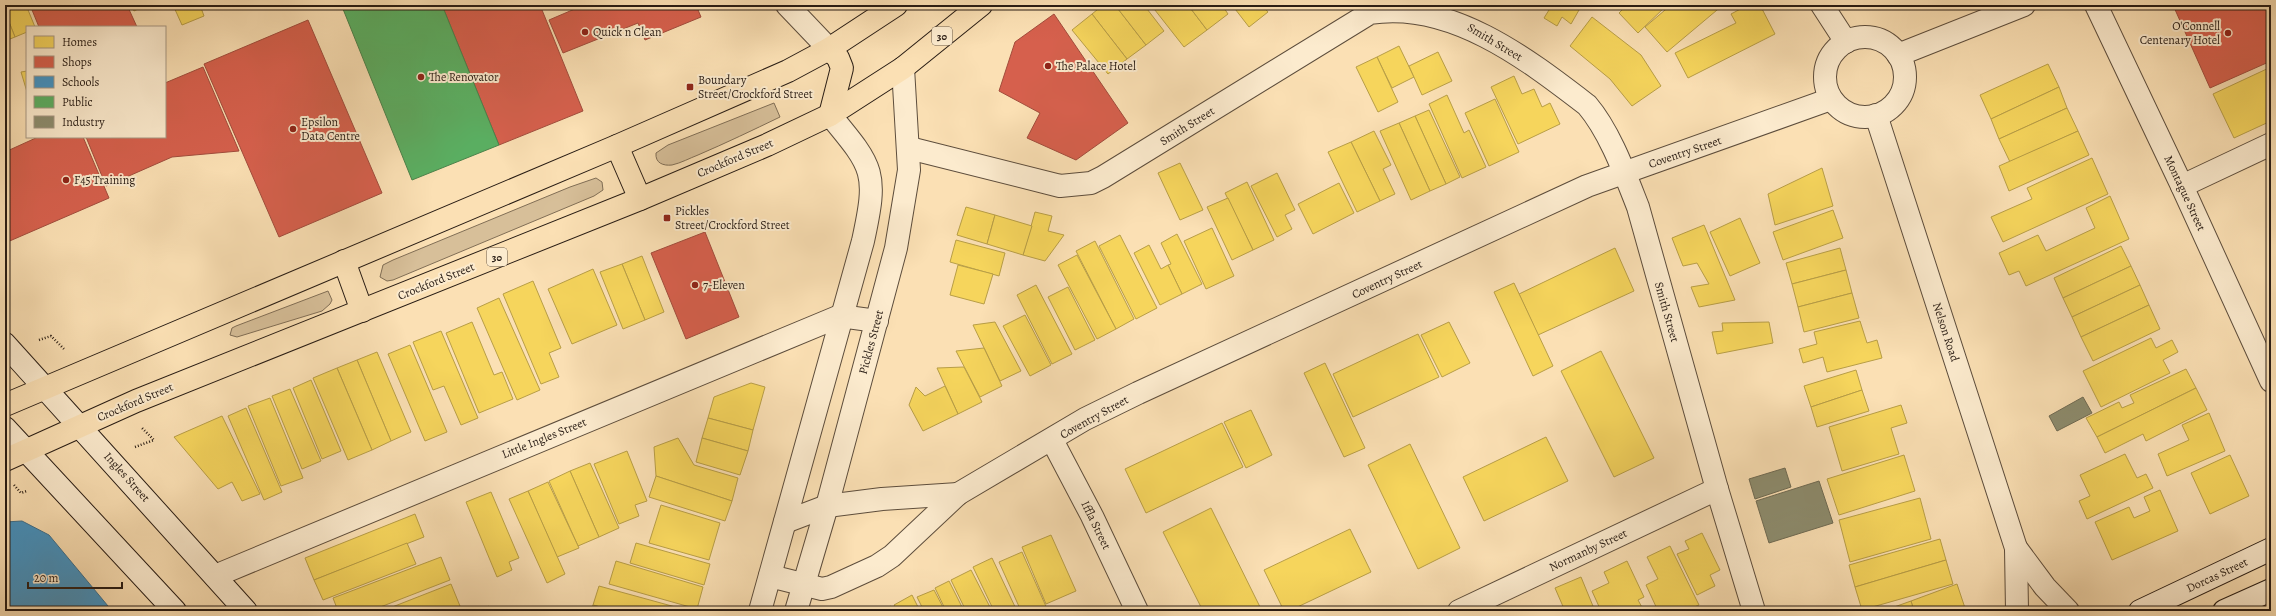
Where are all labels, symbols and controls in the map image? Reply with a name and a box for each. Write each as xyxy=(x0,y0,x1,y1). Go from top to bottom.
place label: O'Connell Centenary Hotel xyxy=(2140,18,2220,48)
street label: Smith Street xyxy=(1464,19,1526,65)
place label: Quick n Clean xyxy=(593,24,662,40)
legend xyxy=(26,26,166,138)
marker: Quick n Clean xyxy=(580,27,590,37)
road number: 30 xyxy=(932,27,952,45)
marker: O'Connell Centenary Hotel xyxy=(2223,28,2233,38)
text: Homes xyxy=(62,34,97,50)
text: Shops xyxy=(62,54,92,70)
place label: The Palace Hotel xyxy=(1056,58,1136,74)
marker: The Palace Hotel xyxy=(1043,61,1053,71)
place label: The Renovator xyxy=(429,69,499,85)
marker: The Renovator xyxy=(416,72,426,82)
place label: Boundary Street/Crockford Street xyxy=(698,72,813,102)
text: Schools xyxy=(62,74,99,90)
marker: Boundary Street/Crockford Street xyxy=(685,82,695,92)
text: Public xyxy=(62,94,93,110)
street label: Smith Street xyxy=(1157,103,1217,149)
text: Industry xyxy=(62,114,105,130)
place label: Epsilon Data Centre xyxy=(301,114,360,144)
marker: Epsilon Data Centre xyxy=(288,124,298,134)
street label: Coventry Street xyxy=(1646,132,1724,172)
street label: Crockford Street xyxy=(694,135,776,181)
street label: Montague Street xyxy=(2160,153,2210,233)
place label: F45 Training xyxy=(74,172,135,188)
marker: F45 Training xyxy=(61,175,71,185)
place label: Pickles Street/Crockford Street xyxy=(675,203,790,233)
marker: Pickles Street/Crockford Street xyxy=(662,213,672,223)
road number: 30 xyxy=(487,248,507,266)
street label: Coventry Street xyxy=(1349,256,1425,302)
street label: Crockford Street xyxy=(395,258,477,304)
place label: 7-Eleven xyxy=(703,277,745,293)
marker: 7-Eleven xyxy=(690,280,700,290)
street label: Smith Street xyxy=(1651,280,1683,344)
street label: Nelson Road xyxy=(1929,300,1963,364)
street label: Pickles Street xyxy=(855,308,887,376)
street label: Crockford Street xyxy=(94,379,176,425)
street label: Coventry Street xyxy=(1057,392,1131,442)
street label: Little Ingles Street xyxy=(499,414,589,462)
street label: Ingles Street xyxy=(100,449,154,505)
street label: Iffla Street xyxy=(1077,498,1115,552)
street label: Normanby Street xyxy=(1546,525,1630,575)
street label: Dorcas Street xyxy=(2184,554,2250,596)
scale bar xyxy=(28,564,122,590)
text: 20 m xyxy=(34,570,58,586)

